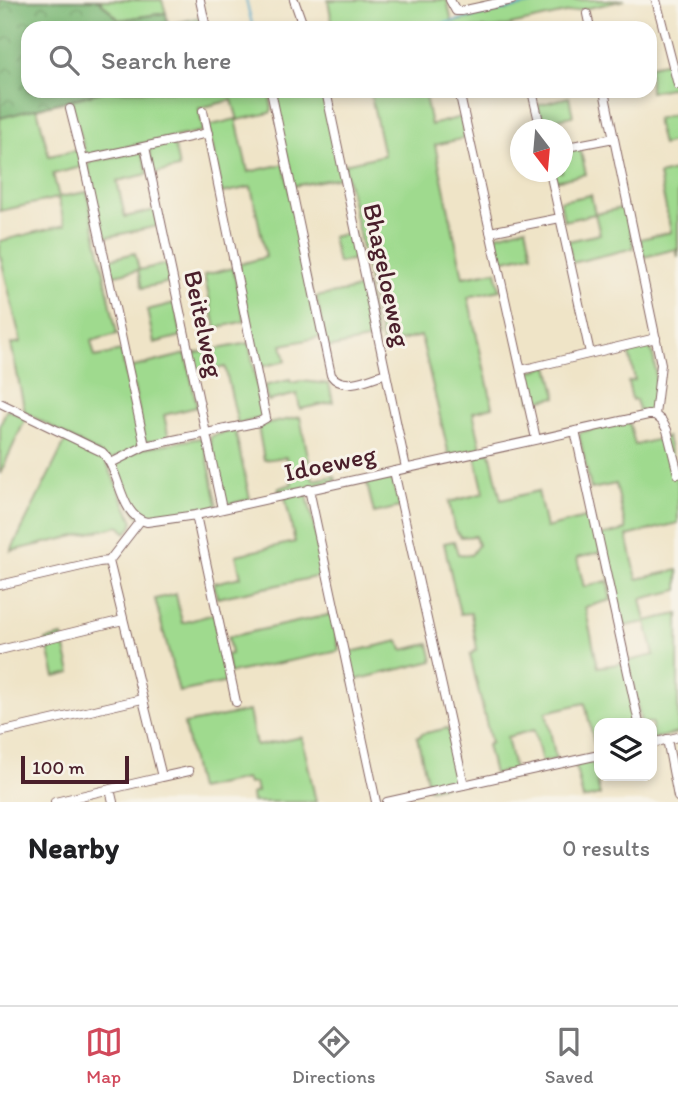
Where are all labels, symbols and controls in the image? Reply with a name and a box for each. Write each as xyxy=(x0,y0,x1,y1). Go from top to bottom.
search box xyxy=(21,21,657,98)
icon: search xyxy=(45,41,83,79)
text: Search here xyxy=(101,44,231,76)
north arrow xyxy=(510,119,573,182)
street label: Bhageloeweg xyxy=(356,200,418,351)
street label: Beitelweg xyxy=(177,267,231,381)
street label: Idoeweg xyxy=(281,438,380,488)
map controls xyxy=(594,718,657,781)
button: layers xyxy=(594,718,657,781)
scale bar xyxy=(21,753,130,785)
text: 100 m xyxy=(32,756,84,779)
text: Nearby xyxy=(28,829,119,866)
text: 0 results xyxy=(562,834,650,862)
tab: Map xyxy=(85,1023,123,1088)
tab: Directions xyxy=(292,1023,376,1088)
tab: Saved xyxy=(545,1023,593,1088)

